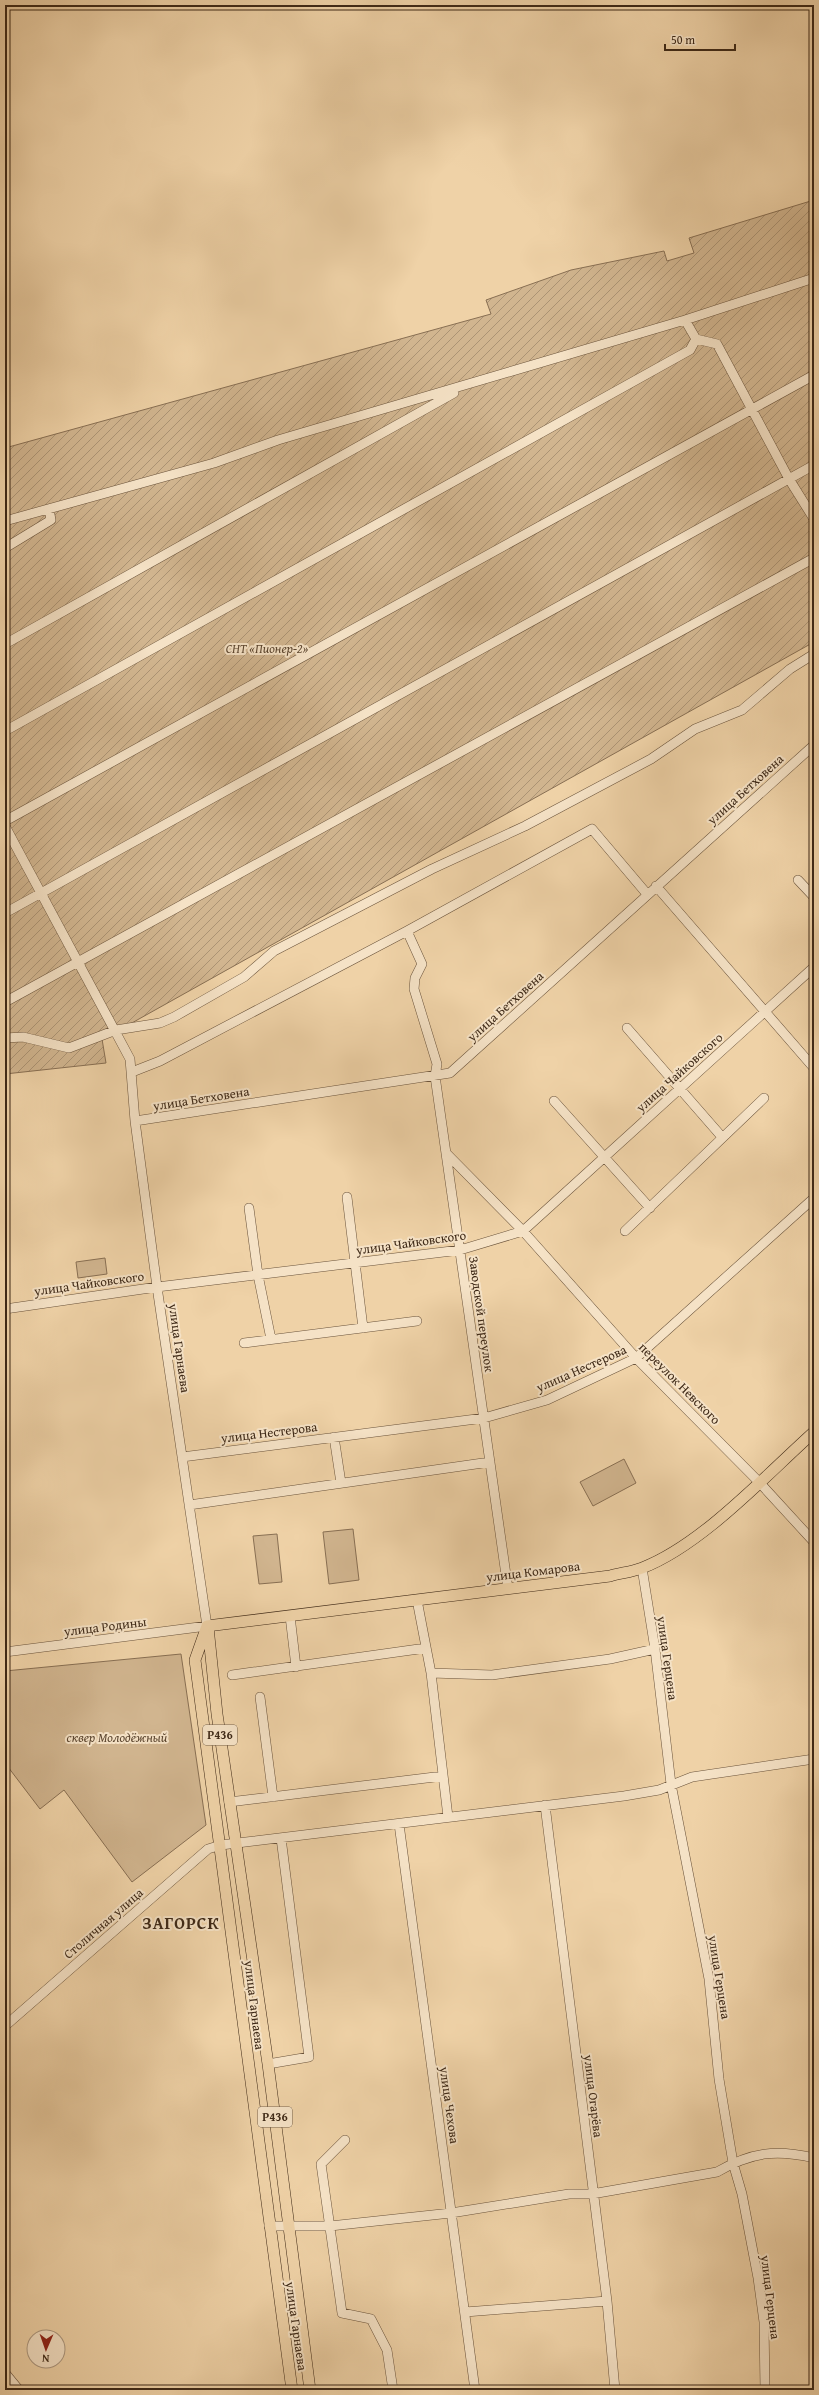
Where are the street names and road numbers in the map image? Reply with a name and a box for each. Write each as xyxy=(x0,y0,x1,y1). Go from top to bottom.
street label: улица Бетховена xyxy=(702,749,788,830)
street label: улица Бетховена xyxy=(462,966,548,1047)
street label: улица Чайковского xyxy=(631,1028,727,1117)
street label: улица Бетховена xyxy=(151,1081,251,1116)
street label: улица Чайковского xyxy=(354,1225,468,1260)
street label: Заводской переулок xyxy=(464,1255,499,1373)
street label: улица Чайковского xyxy=(32,1266,146,1301)
street label: улица Гарнаева xyxy=(164,1301,195,1395)
street label: переулок Невского xyxy=(634,1338,725,1429)
street label: улица Нестерова xyxy=(532,1340,630,1397)
street label: улица Нестерова xyxy=(219,1417,319,1448)
street label: улица Комарова xyxy=(484,1556,582,1587)
street label: улица Родины xyxy=(62,1612,147,1641)
street label: улица Герцена xyxy=(652,1614,683,1702)
road number: P436 xyxy=(203,1725,237,1745)
street label: Столичная улица xyxy=(59,1883,148,1963)
street label: улица Герцена xyxy=(703,1933,736,2021)
street label: улица Гарнаева xyxy=(239,1958,270,2052)
street label: улица Огарёва xyxy=(579,2053,608,2139)
street label: улица Чехова xyxy=(435,2064,464,2146)
road number: P436 xyxy=(258,2107,292,2127)
street label: улица Герцена xyxy=(756,2253,785,2341)
street label: улица Гарнаева xyxy=(281,2279,312,2373)

